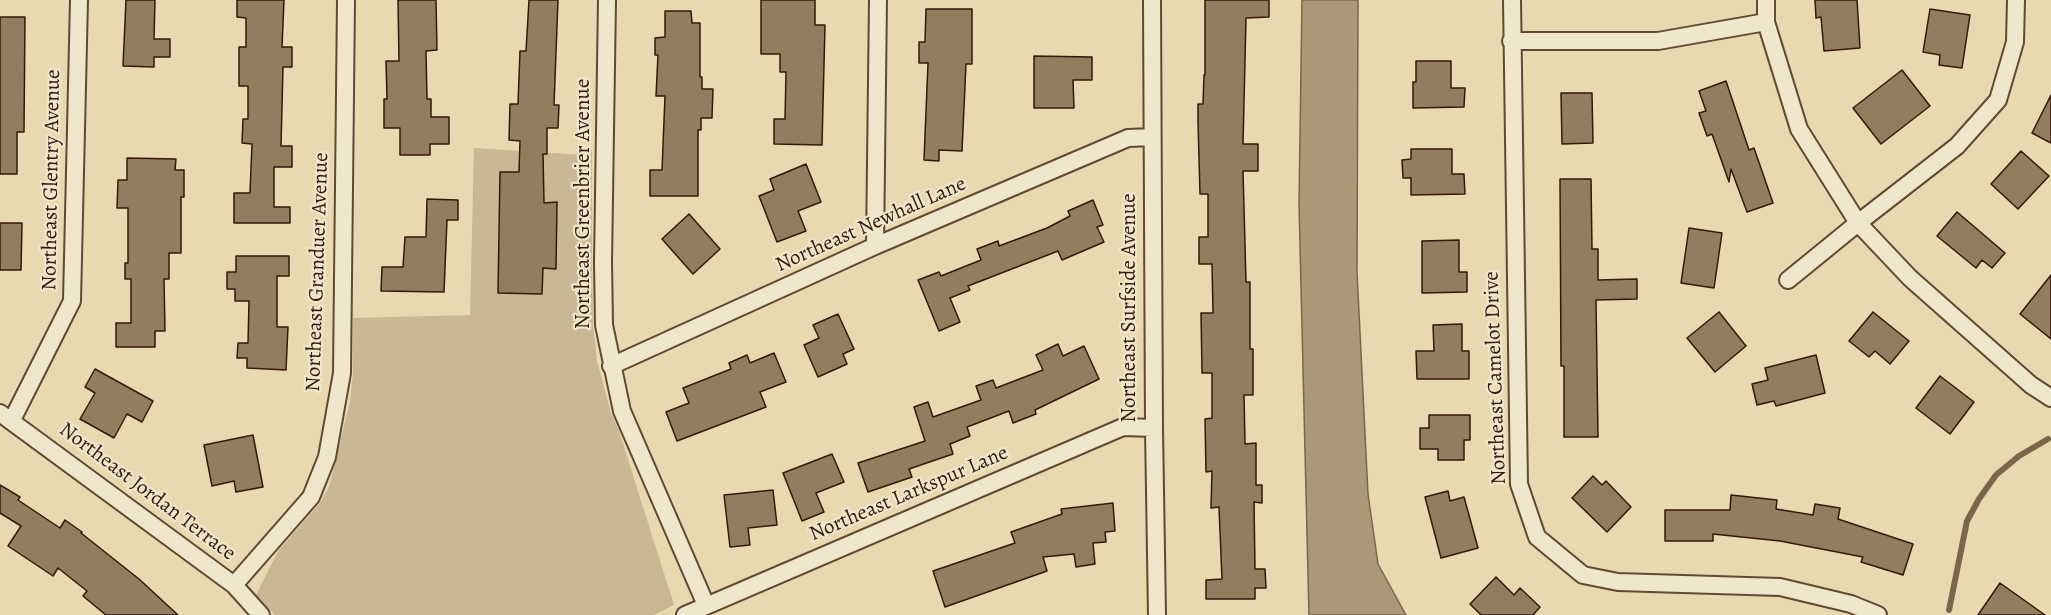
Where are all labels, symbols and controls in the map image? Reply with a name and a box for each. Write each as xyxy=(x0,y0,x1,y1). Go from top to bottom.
street label: Northeast Glentry Avenue xyxy=(37,69,67,291)
street label: Northeast Greenbrier Avenue xyxy=(571,79,597,329)
street label: Northeast Granduer Avenue xyxy=(301,152,335,392)
street label: Northeast Newhall Lane xyxy=(772,172,970,278)
street label: Northeast Surfside Avenue xyxy=(1117,193,1143,423)
street label: Northeast Camelot Drive xyxy=(1480,271,1512,485)
street label: Northeast Jordan Terrace xyxy=(54,417,240,567)
street label: Northeast Larkspur Lane xyxy=(806,441,1012,547)

